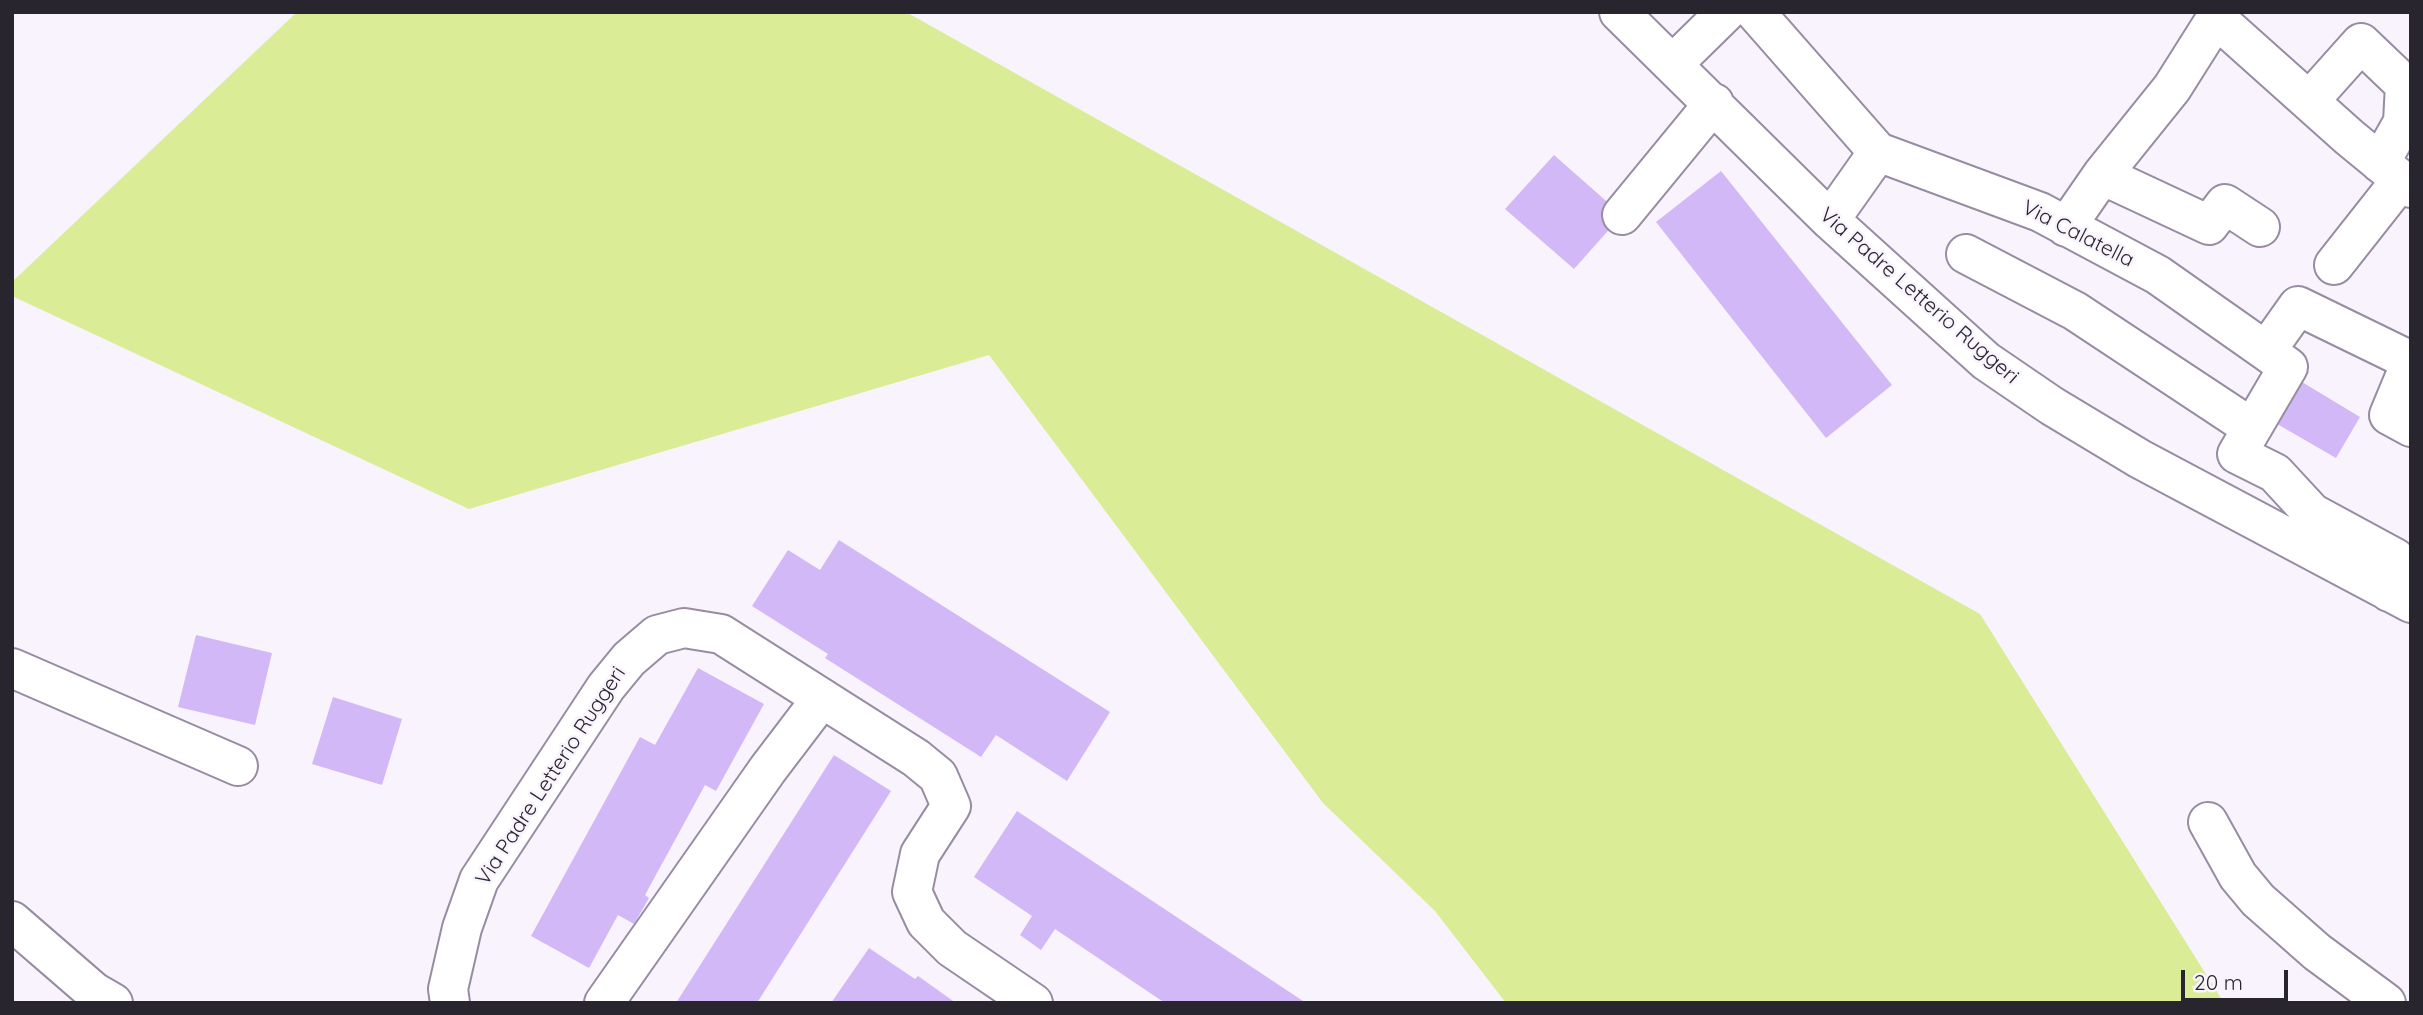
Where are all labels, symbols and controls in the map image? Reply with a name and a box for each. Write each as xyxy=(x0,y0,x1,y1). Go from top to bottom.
street label: Via Calatella xyxy=(2018,195,2138,273)
street label: Via Padre Letterio Ruggeri xyxy=(1814,203,2024,389)
street label: Via Padre Letterio Ruggeri xyxy=(471,662,631,890)
scale bar xyxy=(2185,956,2292,1000)
text: 20 m xyxy=(2194,969,2243,995)

